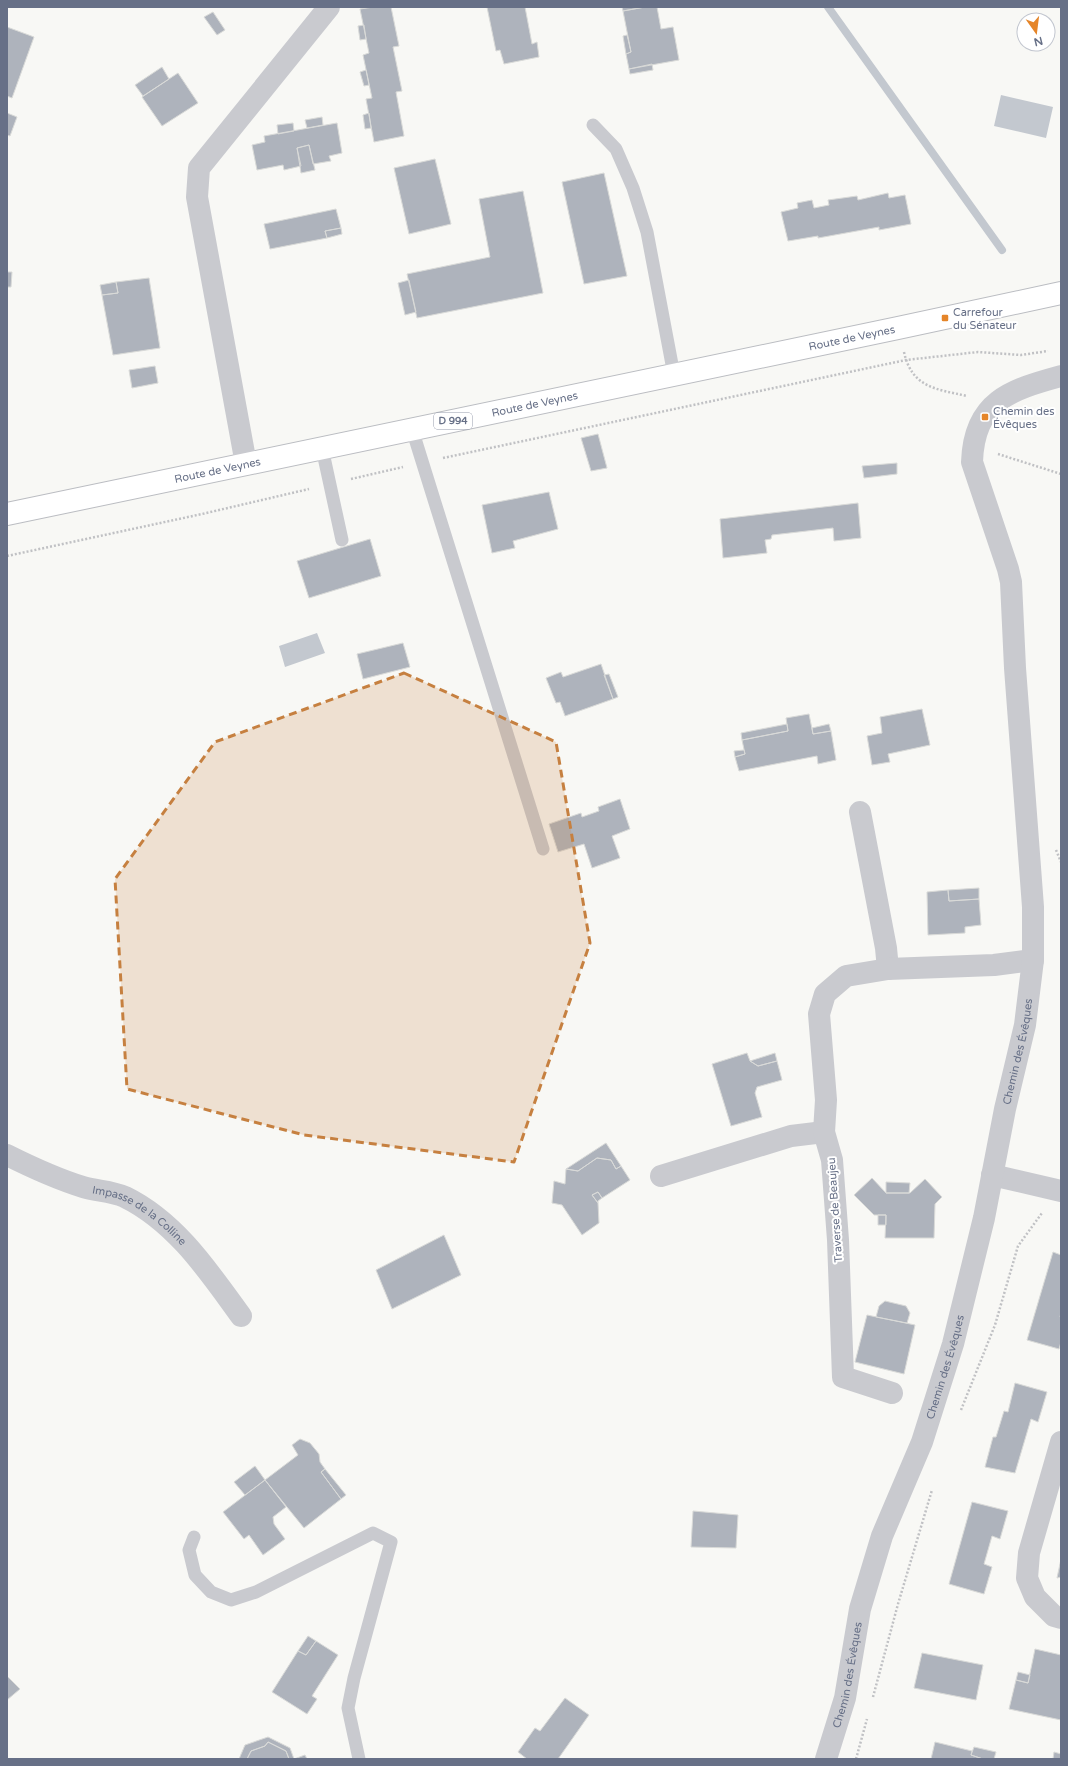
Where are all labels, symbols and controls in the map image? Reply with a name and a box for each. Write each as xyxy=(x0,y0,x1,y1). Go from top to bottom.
north arrow xyxy=(1016,12,1056,52)
text: N xyxy=(1032,34,1044,49)
place label: Carrefour du Sénateur xyxy=(953,306,1017,332)
marker: Carrefour du Sénateur xyxy=(940,313,950,323)
street label: Route de Veynes xyxy=(807,322,896,353)
street label: Route de Veynes xyxy=(490,389,579,419)
place label: Chemin des Évêques xyxy=(993,405,1054,431)
marker: Chemin des Évêques xyxy=(980,412,990,422)
road number: D 994 xyxy=(434,413,472,429)
street label: Route de Veynes xyxy=(173,455,262,485)
street label: Chemin des Évêques xyxy=(1000,998,1035,1106)
street label: Traverse de Beaujeu xyxy=(825,1157,845,1263)
street label: Impasse de la Colline xyxy=(91,1183,189,1248)
street label: Chemin des Évêques xyxy=(923,1313,966,1421)
street label: Chemin des Évêques xyxy=(830,1621,864,1730)

